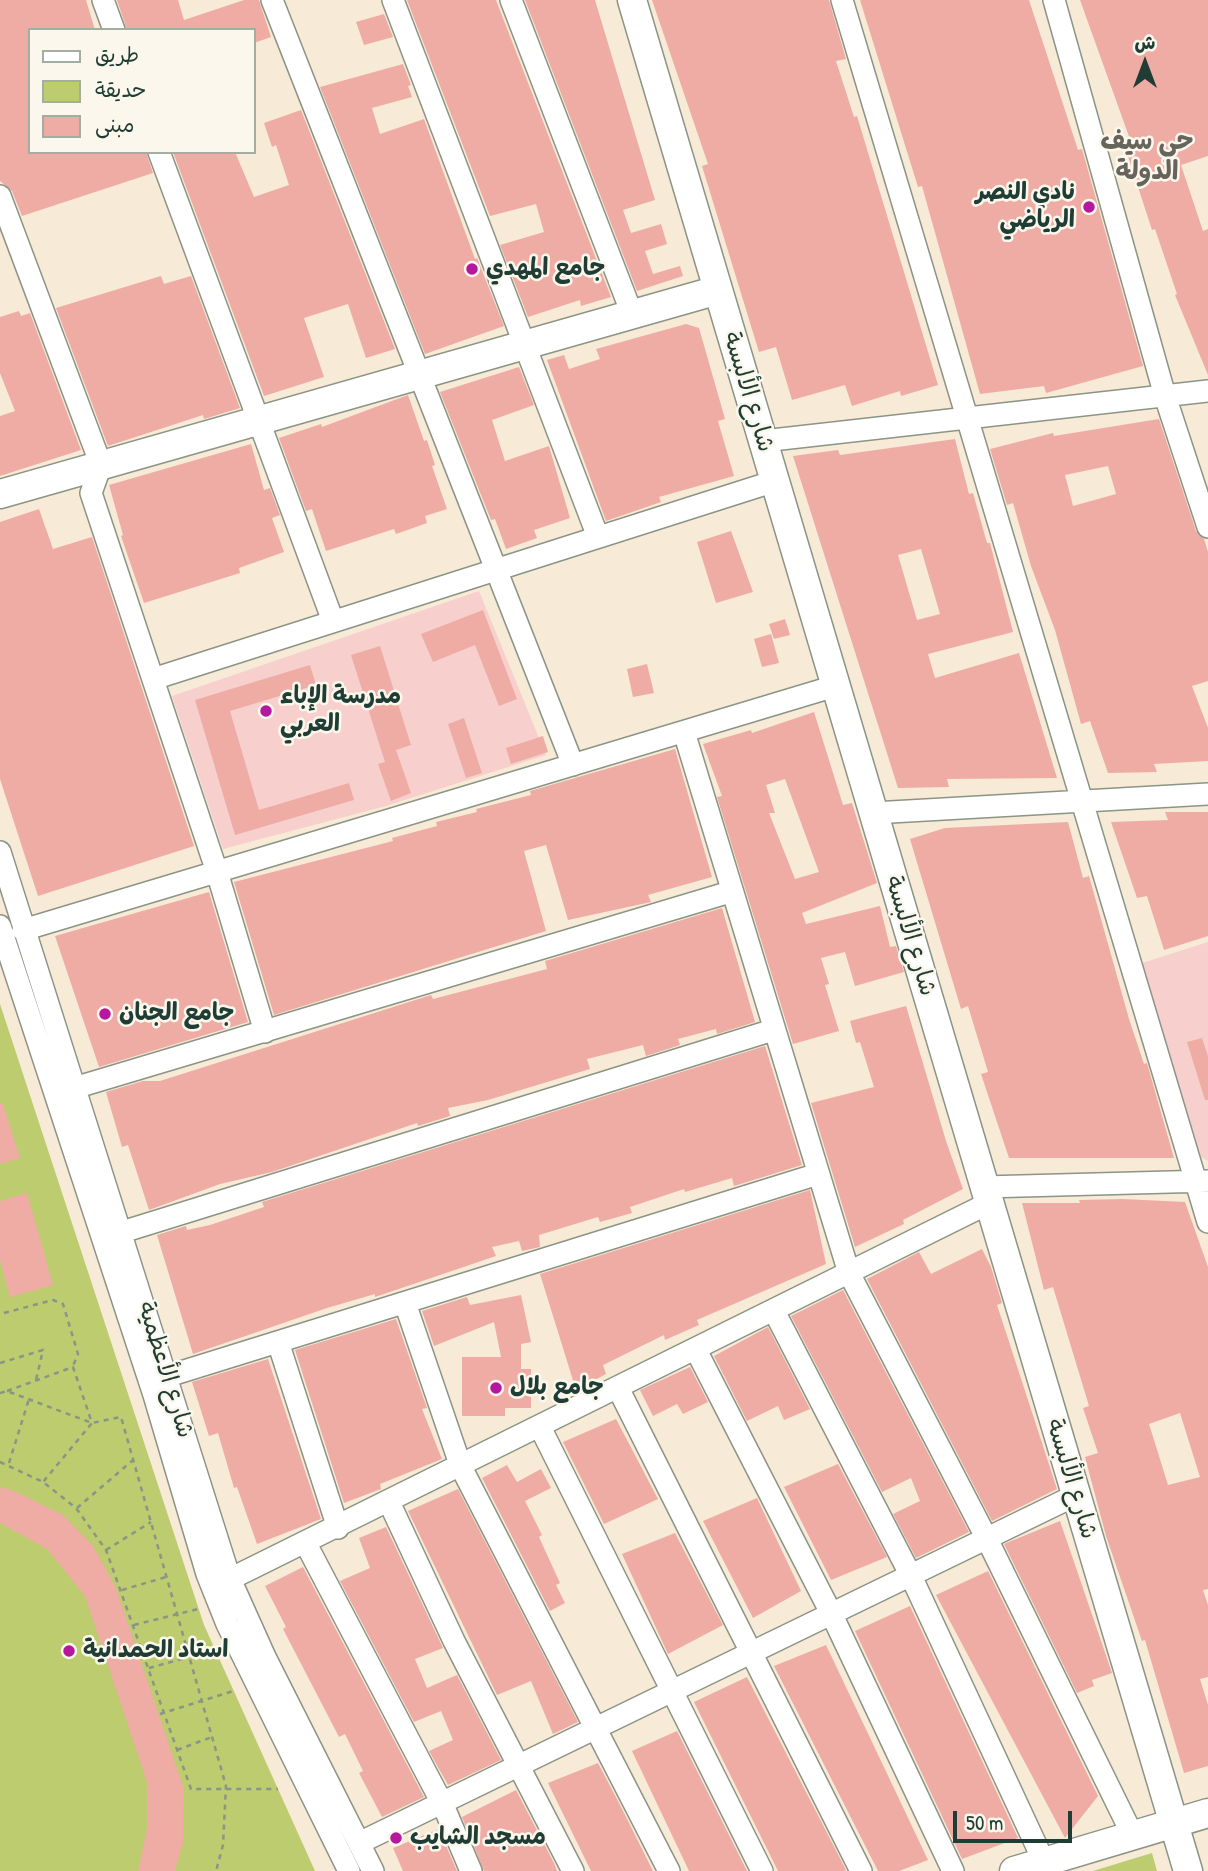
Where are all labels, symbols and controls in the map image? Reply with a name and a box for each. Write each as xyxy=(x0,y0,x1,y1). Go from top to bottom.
legend xyxy=(28,28,256,154)
north arrow xyxy=(1110,28,1180,98)
text: ش xyxy=(1135,29,1155,55)
text: طريق xyxy=(95,40,139,69)
text: حديقة xyxy=(95,75,146,104)
text: مبنى xyxy=(95,110,134,139)
district label: حي سيف الدولة xyxy=(1100,126,1194,188)
place label: نادي النصر الرياضي xyxy=(976,179,1075,235)
marker: نادي النصر الرياضي xyxy=(1081,199,1097,215)
place label: جامع المهدي xyxy=(486,255,605,283)
marker: جامع المهدي xyxy=(464,261,480,277)
street label: شارع الألبسة xyxy=(716,328,780,456)
place label: مدرسة الإباء العربي xyxy=(280,683,401,739)
marker: مدرسة الإباء العربي xyxy=(258,703,274,719)
street label: شارع الألبسة xyxy=(878,872,942,1000)
place label: جامع الجنان xyxy=(119,1000,234,1028)
marker: جامع الجنان xyxy=(97,1006,113,1022)
street label: شارع الأعظمية xyxy=(131,1298,199,1442)
place label: جامع بلال xyxy=(510,1374,604,1402)
marker: جامع بلال xyxy=(488,1380,504,1396)
street label: شارع الألبسة xyxy=(1039,1415,1103,1543)
place label: استاد الحمدانية xyxy=(83,1637,228,1665)
marker: استاد الحمدانية xyxy=(61,1643,77,1659)
scale bar xyxy=(956,1798,1075,1842)
text: 50 m xyxy=(966,1808,1003,1837)
place label: مسجد الشايب xyxy=(410,1824,546,1852)
marker: مسجد الشايب xyxy=(388,1830,404,1846)

